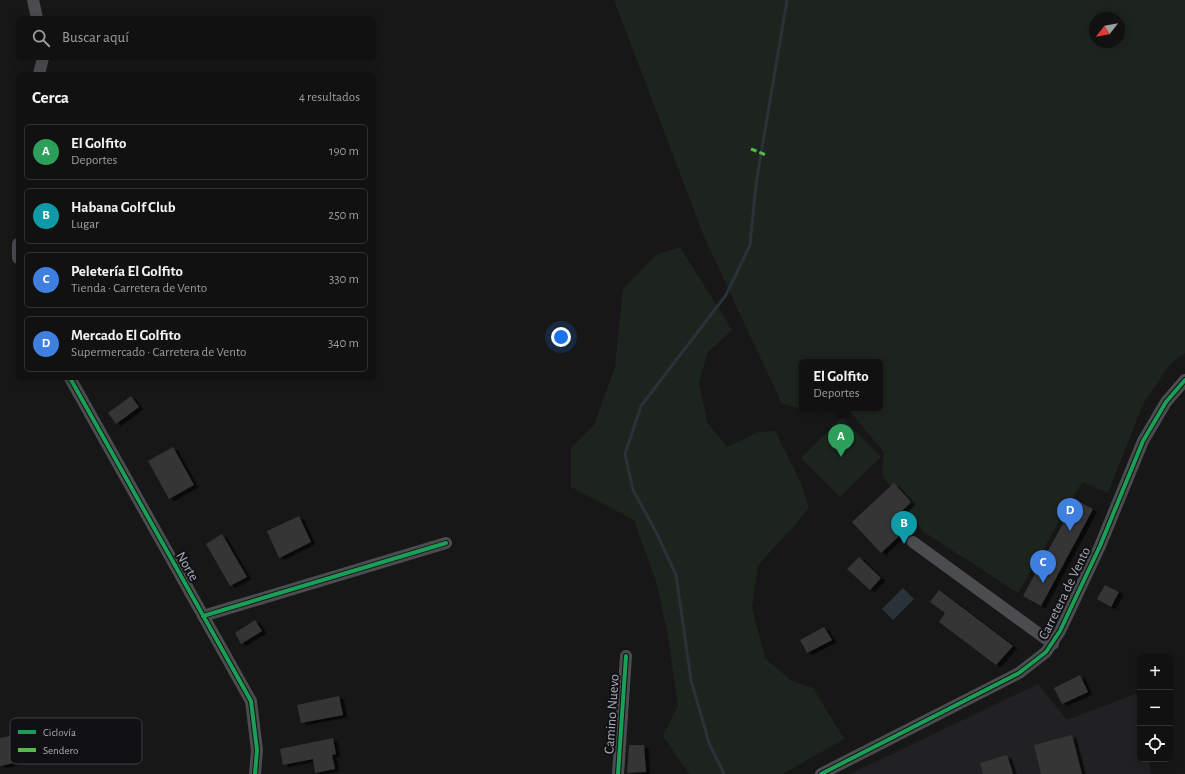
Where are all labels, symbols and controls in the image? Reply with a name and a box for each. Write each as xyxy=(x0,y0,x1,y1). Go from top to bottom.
north arrow xyxy=(1089,12,1125,48)
search box xyxy=(16,16,376,60)
icon: search xyxy=(30,27,52,49)
text: Buscar aquí xyxy=(62,30,129,45)
text: Cerca xyxy=(32,89,69,106)
text: 4 resultados xyxy=(299,91,360,104)
text: El Golfito xyxy=(71,136,126,151)
text: A xyxy=(42,145,50,158)
text: 190 m xyxy=(329,145,359,158)
text: Deportes xyxy=(71,154,117,167)
text: Habana Golf Club xyxy=(71,200,176,215)
text: B xyxy=(42,209,50,222)
text: 250 m xyxy=(328,209,359,222)
text: Lugar xyxy=(71,218,99,231)
text: Peletería El Golfito xyxy=(71,264,183,279)
text: C xyxy=(43,273,49,286)
text: 330 m xyxy=(329,273,359,286)
text: Tienda · Carretera de Vento xyxy=(71,282,207,295)
your location xyxy=(551,327,571,347)
text: Mercado El Golfito xyxy=(71,328,181,343)
text: D xyxy=(42,337,50,350)
text: 340 m xyxy=(328,337,359,350)
text: Supermercado · Carretera de Vento xyxy=(71,346,246,359)
popup xyxy=(799,359,883,411)
text: El Golfito xyxy=(813,369,869,384)
text: Deportes xyxy=(813,387,860,400)
pin: A xyxy=(828,424,854,457)
pin: D xyxy=(1057,498,1083,531)
pin: B xyxy=(891,511,917,544)
street label: Carretera de Vento xyxy=(1034,544,1094,642)
street label: Norte xyxy=(173,549,201,584)
pin: C xyxy=(1030,550,1056,583)
map controls xyxy=(1137,654,1173,762)
button: + xyxy=(1137,654,1173,690)
street label: Camino Nuevo xyxy=(602,673,622,755)
button: − xyxy=(1137,690,1173,726)
legend xyxy=(10,718,142,764)
button: locate xyxy=(1137,726,1173,762)
text: Ciclovía xyxy=(43,727,76,738)
text: Sendero xyxy=(43,745,78,756)

